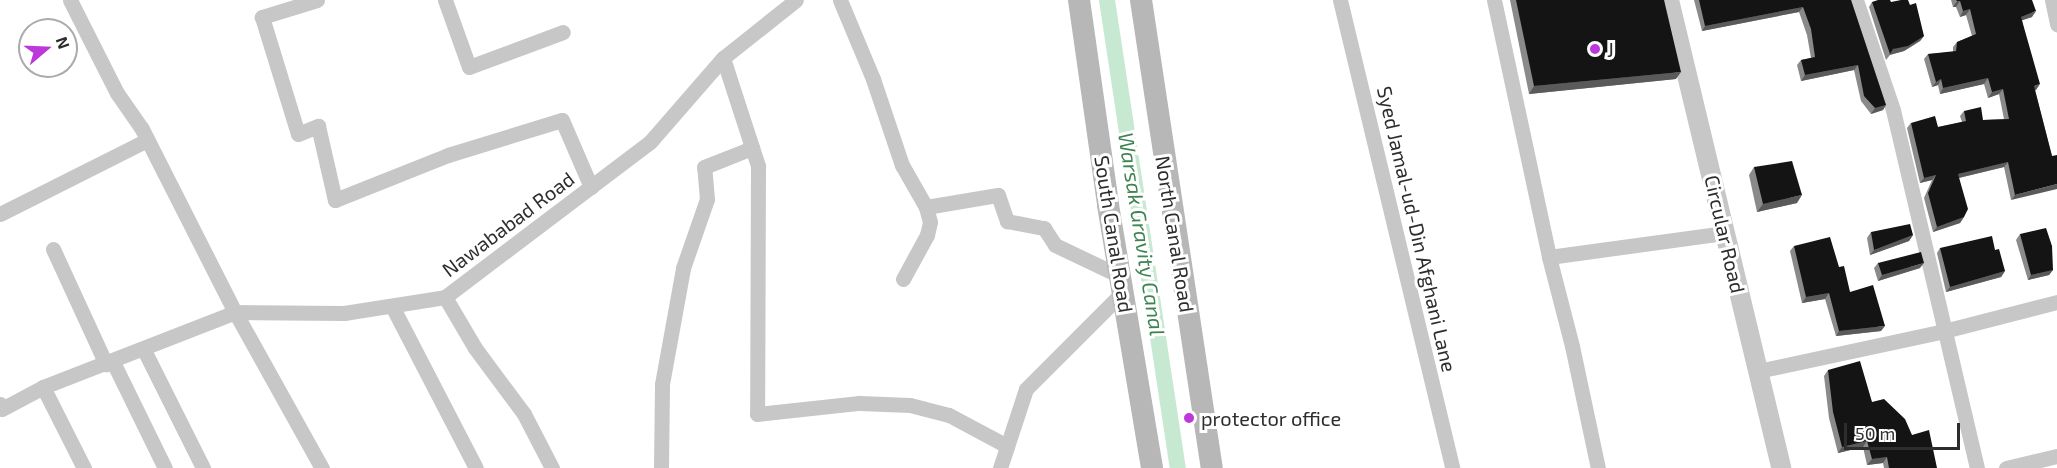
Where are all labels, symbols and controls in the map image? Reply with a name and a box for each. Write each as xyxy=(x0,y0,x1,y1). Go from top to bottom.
north arrow xyxy=(18,18,78,78)
text: N xyxy=(53,34,74,51)
place label: J xyxy=(1607,37,1614,61)
marker: J xyxy=(1588,42,1602,56)
street label: Syed Jamal-ud-Din Afghani Lane xyxy=(1372,83,1462,375)
water label: Warsak Gravity Canal xyxy=(1113,130,1171,338)
street label: South Canal Road xyxy=(1090,154,1138,314)
street label: North Canal Road xyxy=(1151,154,1199,314)
street label: Nawababad Road xyxy=(437,167,579,281)
street label: Circular Road xyxy=(1700,172,1750,296)
place label: protector office xyxy=(1201,406,1342,430)
marker: protector office xyxy=(1182,411,1196,425)
scale bar xyxy=(1847,411,1962,449)
text: 50 m xyxy=(1855,422,1895,444)

